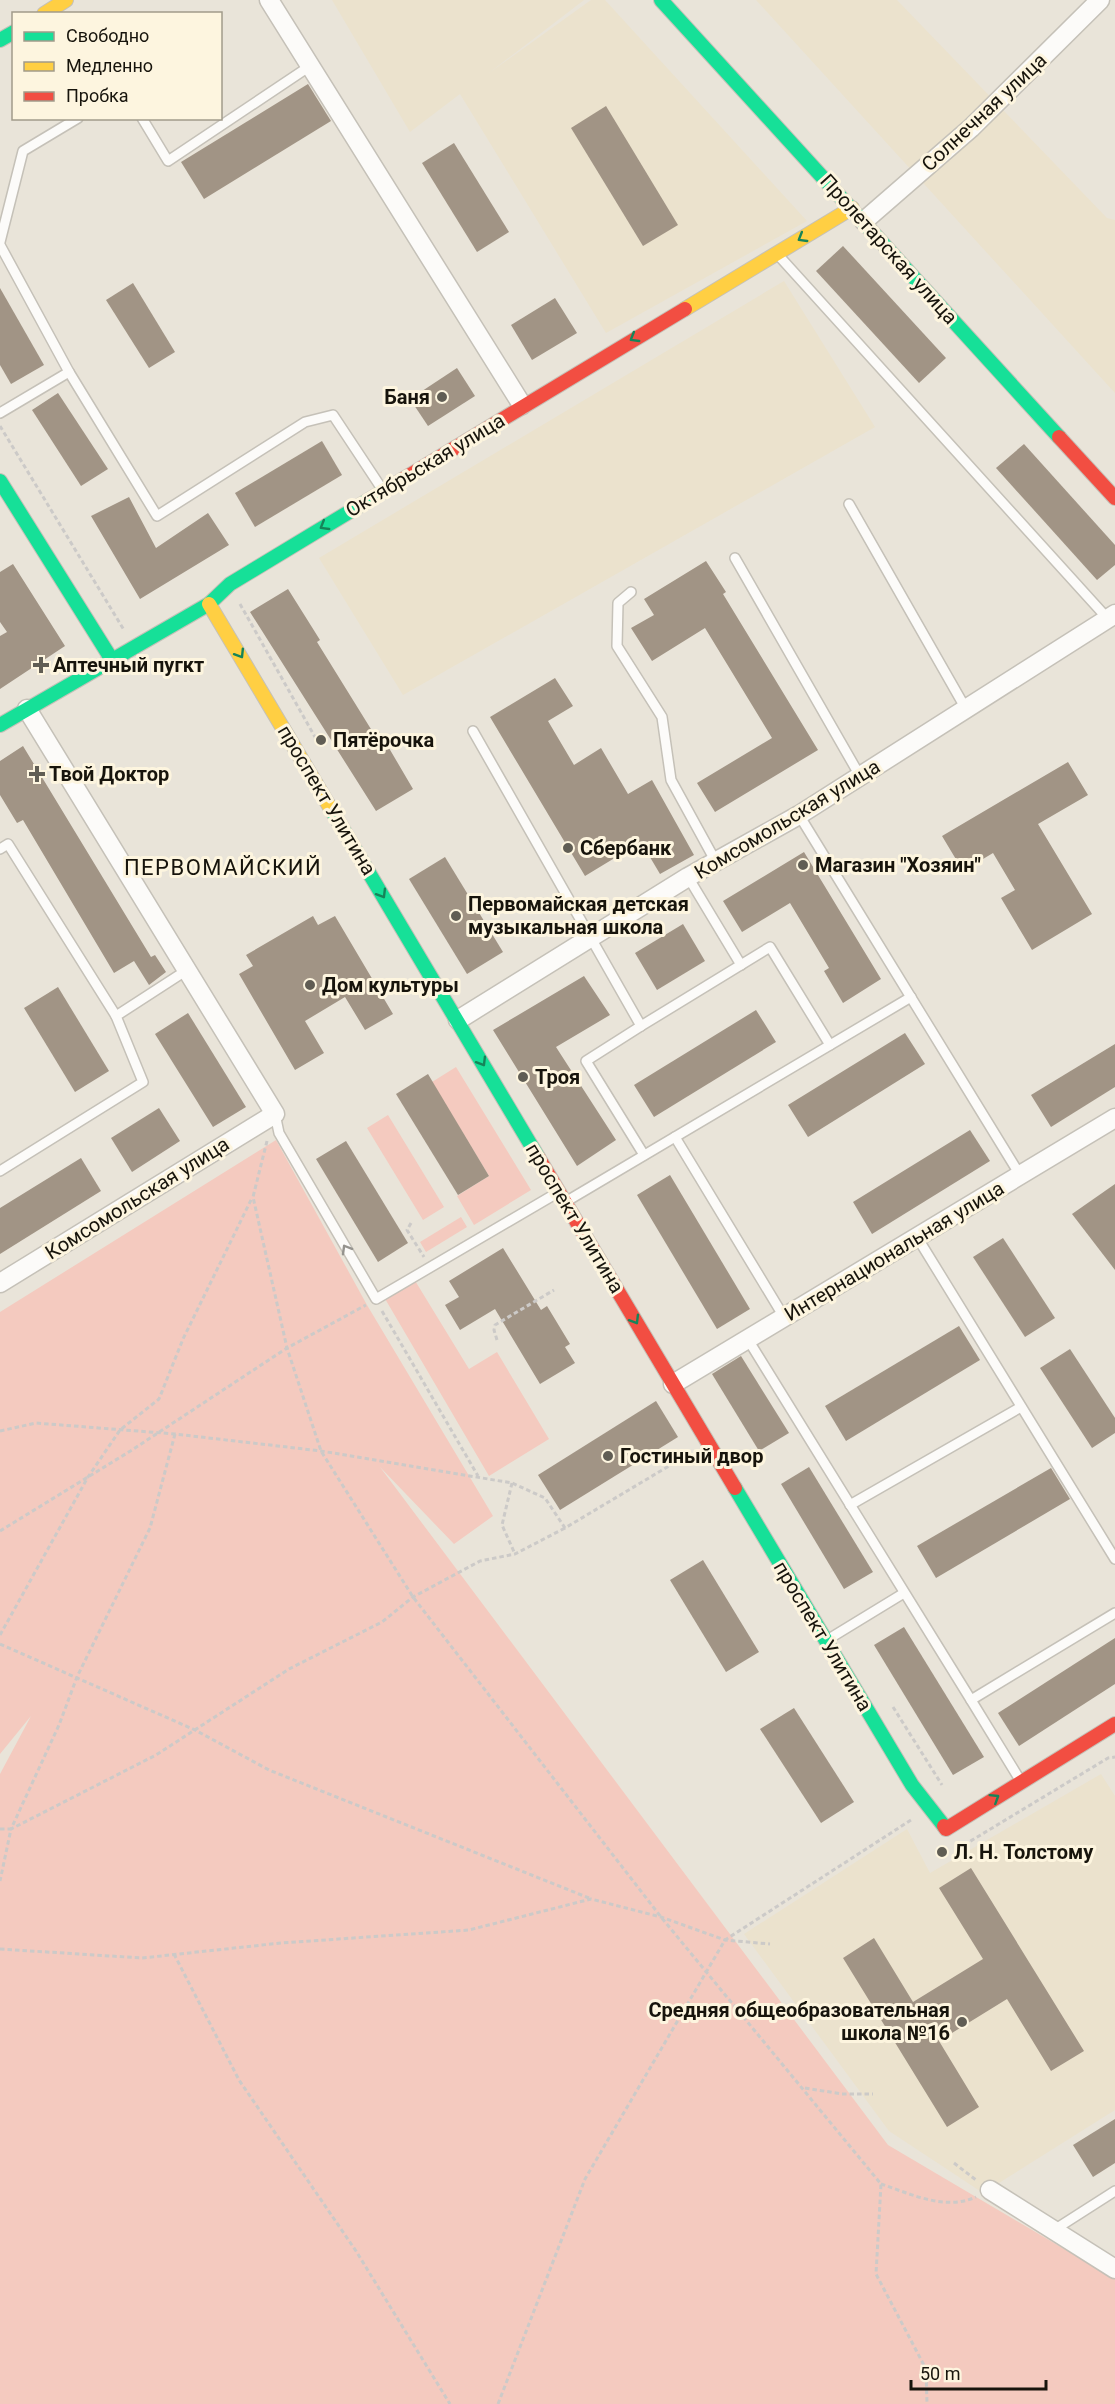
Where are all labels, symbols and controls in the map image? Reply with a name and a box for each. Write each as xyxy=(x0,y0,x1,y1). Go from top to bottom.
legend xyxy=(12,12,222,120)
text: Свободно xyxy=(66,25,149,46)
street label: Солнечная улица xyxy=(917,48,1051,176)
text: Медленно xyxy=(66,55,153,76)
text: Пробка xyxy=(66,85,129,106)
street label: Пролетарская улица xyxy=(815,169,963,329)
one-way arrow xyxy=(798,231,808,243)
one-way arrow xyxy=(630,331,640,343)
place label: Баня xyxy=(384,385,430,409)
marker: Баня xyxy=(435,390,449,404)
street label: Октябрьская улица xyxy=(341,408,509,522)
one-way arrow xyxy=(320,519,330,531)
one-way arrow xyxy=(232,648,244,658)
place label: Аптечный пугкт xyxy=(53,653,204,677)
marker: Аптечный пугкт xyxy=(34,658,48,672)
street label: проспект Улитина xyxy=(273,721,381,879)
place label: Пятёрочка xyxy=(333,728,435,752)
marker: Пятёрочка xyxy=(314,733,328,747)
street label: Комсомольская улица xyxy=(690,754,884,884)
place label: Твой Доктор xyxy=(49,762,169,786)
marker: Твой Доктор xyxy=(30,767,44,781)
place label: Сбербанк xyxy=(580,836,672,860)
marker: Сбербанк xyxy=(561,841,575,855)
place label: Магазин "Хозяин" xyxy=(815,853,981,877)
district label: ПЕРВОМАЙСКИЙ xyxy=(124,855,322,880)
marker: Магазин "Хозяин" xyxy=(796,858,810,872)
one-way arrow xyxy=(375,888,387,898)
place label: Первомайская детская музыкальная школа xyxy=(468,892,689,939)
marker: Первомайская детская музыкальная школа xyxy=(449,909,463,923)
place label: Дом культуры xyxy=(322,973,459,997)
marker: Дом культуры xyxy=(303,978,317,992)
one-way arrow xyxy=(475,1056,486,1066)
place label: Троя xyxy=(535,1065,580,1089)
marker: Троя xyxy=(516,1070,530,1084)
street label: Комсомольская улица xyxy=(41,1132,233,1264)
street label: проспект Улитина xyxy=(521,1139,629,1297)
street label: Интернациональная улица xyxy=(780,1176,1008,1326)
one-way arrow xyxy=(342,1245,354,1255)
one-way arrow xyxy=(628,1314,639,1324)
place label: Гостиный двор xyxy=(620,1444,763,1468)
marker: Гостиный двор xyxy=(601,1449,615,1463)
street label: проспект Улитина xyxy=(769,1557,877,1715)
one-way arrow xyxy=(989,1794,999,1806)
place label: Л. Н. Толстому xyxy=(954,1840,1094,1864)
marker: Л. Н. Толстому xyxy=(935,1845,949,1859)
place label: Средняя общеобразовательная школа №16 xyxy=(648,1998,950,2045)
marker: Средняя общеобразовательная школа №16 xyxy=(955,2015,969,2029)
scale bar xyxy=(911,2353,1046,2391)
text: 50 m xyxy=(920,2363,960,2384)

